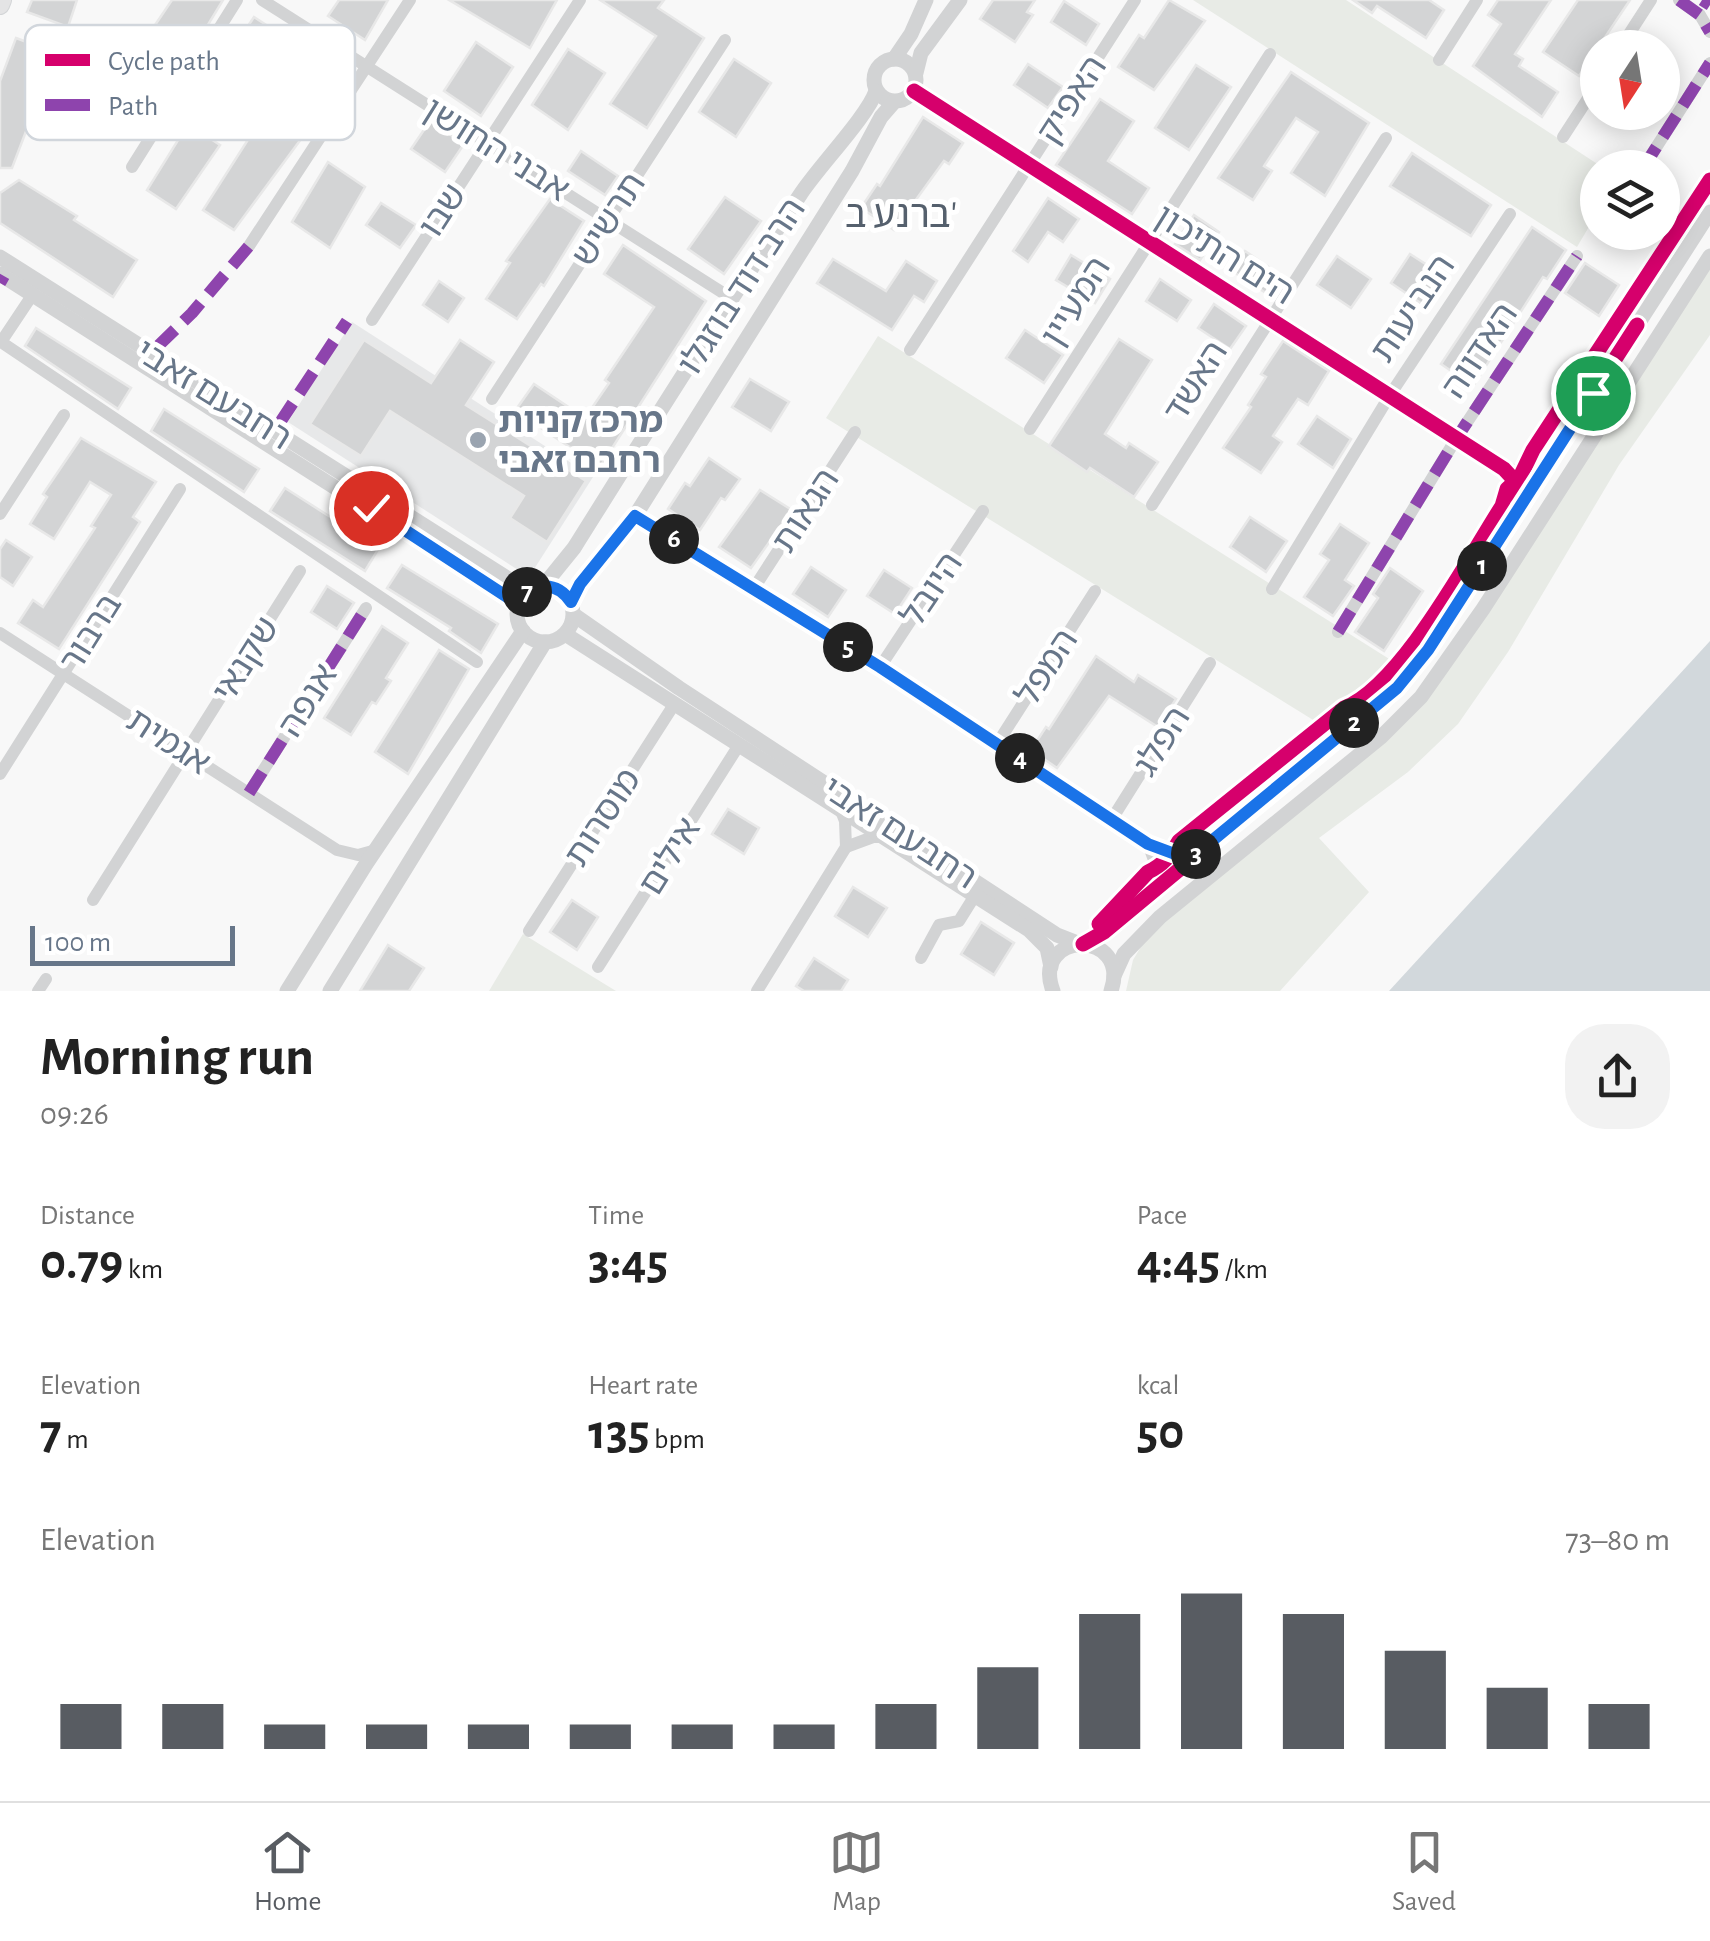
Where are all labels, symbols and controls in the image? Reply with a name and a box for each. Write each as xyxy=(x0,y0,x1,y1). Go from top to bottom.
legend xyxy=(25,25,355,140)
north arrow xyxy=(1580,30,1680,130)
map controls xyxy=(1580,30,1680,250)
text: Cycle path xyxy=(108,48,220,76)
street label: האפיק xyxy=(1031,50,1113,150)
street label: אבני החושן xyxy=(417,92,575,209)
text: Path xyxy=(108,93,158,121)
button: layers xyxy=(1580,150,1680,250)
street label: תרשיש xyxy=(566,167,652,273)
street label: שבו xyxy=(414,178,473,244)
street label: הרב דוד בוזגלו xyxy=(672,192,812,381)
district label: ברנע ב' xyxy=(845,197,957,235)
street label: הים התיכון xyxy=(1149,199,1300,312)
street label: הנביעות xyxy=(1365,249,1462,369)
street label: המעיין xyxy=(1035,251,1117,353)
street label: האדווה xyxy=(1436,297,1524,405)
street label: רחבעם זאבי xyxy=(129,334,297,457)
street label: האשד xyxy=(1158,335,1234,428)
pin xyxy=(1551,351,1636,436)
icon: arrive xyxy=(1566,366,1621,421)
place label: מרכז קניות רחבם זאבי xyxy=(498,404,663,479)
marker: מרכז קניות רחבם זאבי xyxy=(467,429,489,451)
street label: הגאות xyxy=(767,463,846,559)
pin xyxy=(329,466,414,551)
icon: check xyxy=(344,481,399,536)
pin: 6 xyxy=(649,514,699,564)
text: 6 xyxy=(667,525,681,553)
pin: 1 xyxy=(1457,541,1507,591)
street label: היובל xyxy=(895,547,969,633)
text: 1 xyxy=(1477,552,1487,580)
pin: 7 xyxy=(502,567,552,617)
text: 7 xyxy=(521,578,533,606)
street label: ברבור xyxy=(54,588,129,678)
street label: שקנאי xyxy=(207,611,286,708)
pin: 5 xyxy=(823,622,873,672)
street label: המפל xyxy=(1010,623,1085,712)
text: 5 xyxy=(842,633,854,661)
street label: אנפה xyxy=(273,658,344,743)
pin: 2 xyxy=(1329,698,1379,748)
street label: הפלג xyxy=(1128,701,1197,782)
street label: אגמית xyxy=(120,703,216,782)
text: 2 xyxy=(1347,709,1361,737)
pin: 4 xyxy=(995,733,1045,783)
text: 4 xyxy=(1013,744,1027,772)
street label: מוסרות xyxy=(559,763,647,873)
street label: רחבעם זאבי xyxy=(816,771,983,896)
street label: אילים xyxy=(633,812,707,901)
pin: 3 xyxy=(1171,829,1221,879)
text: 3 xyxy=(1190,840,1202,868)
scale bar xyxy=(30,921,235,966)
text: 100 m xyxy=(45,929,111,957)
button: share xyxy=(1565,1024,1670,1129)
text: Morning run xyxy=(40,1030,314,1085)
text: 09:26 xyxy=(40,1098,109,1130)
text: Distance xyxy=(40,1202,135,1230)
text: Time xyxy=(588,1202,644,1230)
text: Pace xyxy=(1137,1202,1187,1230)
text: 0.79 xyxy=(40,1238,123,1288)
text: 3:45 xyxy=(588,1238,668,1288)
text: 4:45 xyxy=(1137,1238,1220,1288)
text: km xyxy=(123,1256,163,1284)
text: /km xyxy=(1220,1256,1268,1284)
text: Elevation xyxy=(40,1372,141,1400)
text: Heart rate xyxy=(588,1372,698,1400)
text: kcal xyxy=(1137,1372,1179,1400)
text: 7 xyxy=(40,1408,62,1458)
text: 135 xyxy=(588,1408,649,1458)
text: 50 xyxy=(1137,1408,1184,1458)
text: m xyxy=(62,1426,89,1454)
text: bpm xyxy=(649,1426,705,1454)
text: Elevation xyxy=(40,1524,156,1556)
text: 73–80 m xyxy=(1565,1524,1670,1556)
tab: Home xyxy=(254,1825,321,1919)
tab: Map xyxy=(829,1825,884,1919)
tab: Saved xyxy=(1392,1825,1456,1919)

